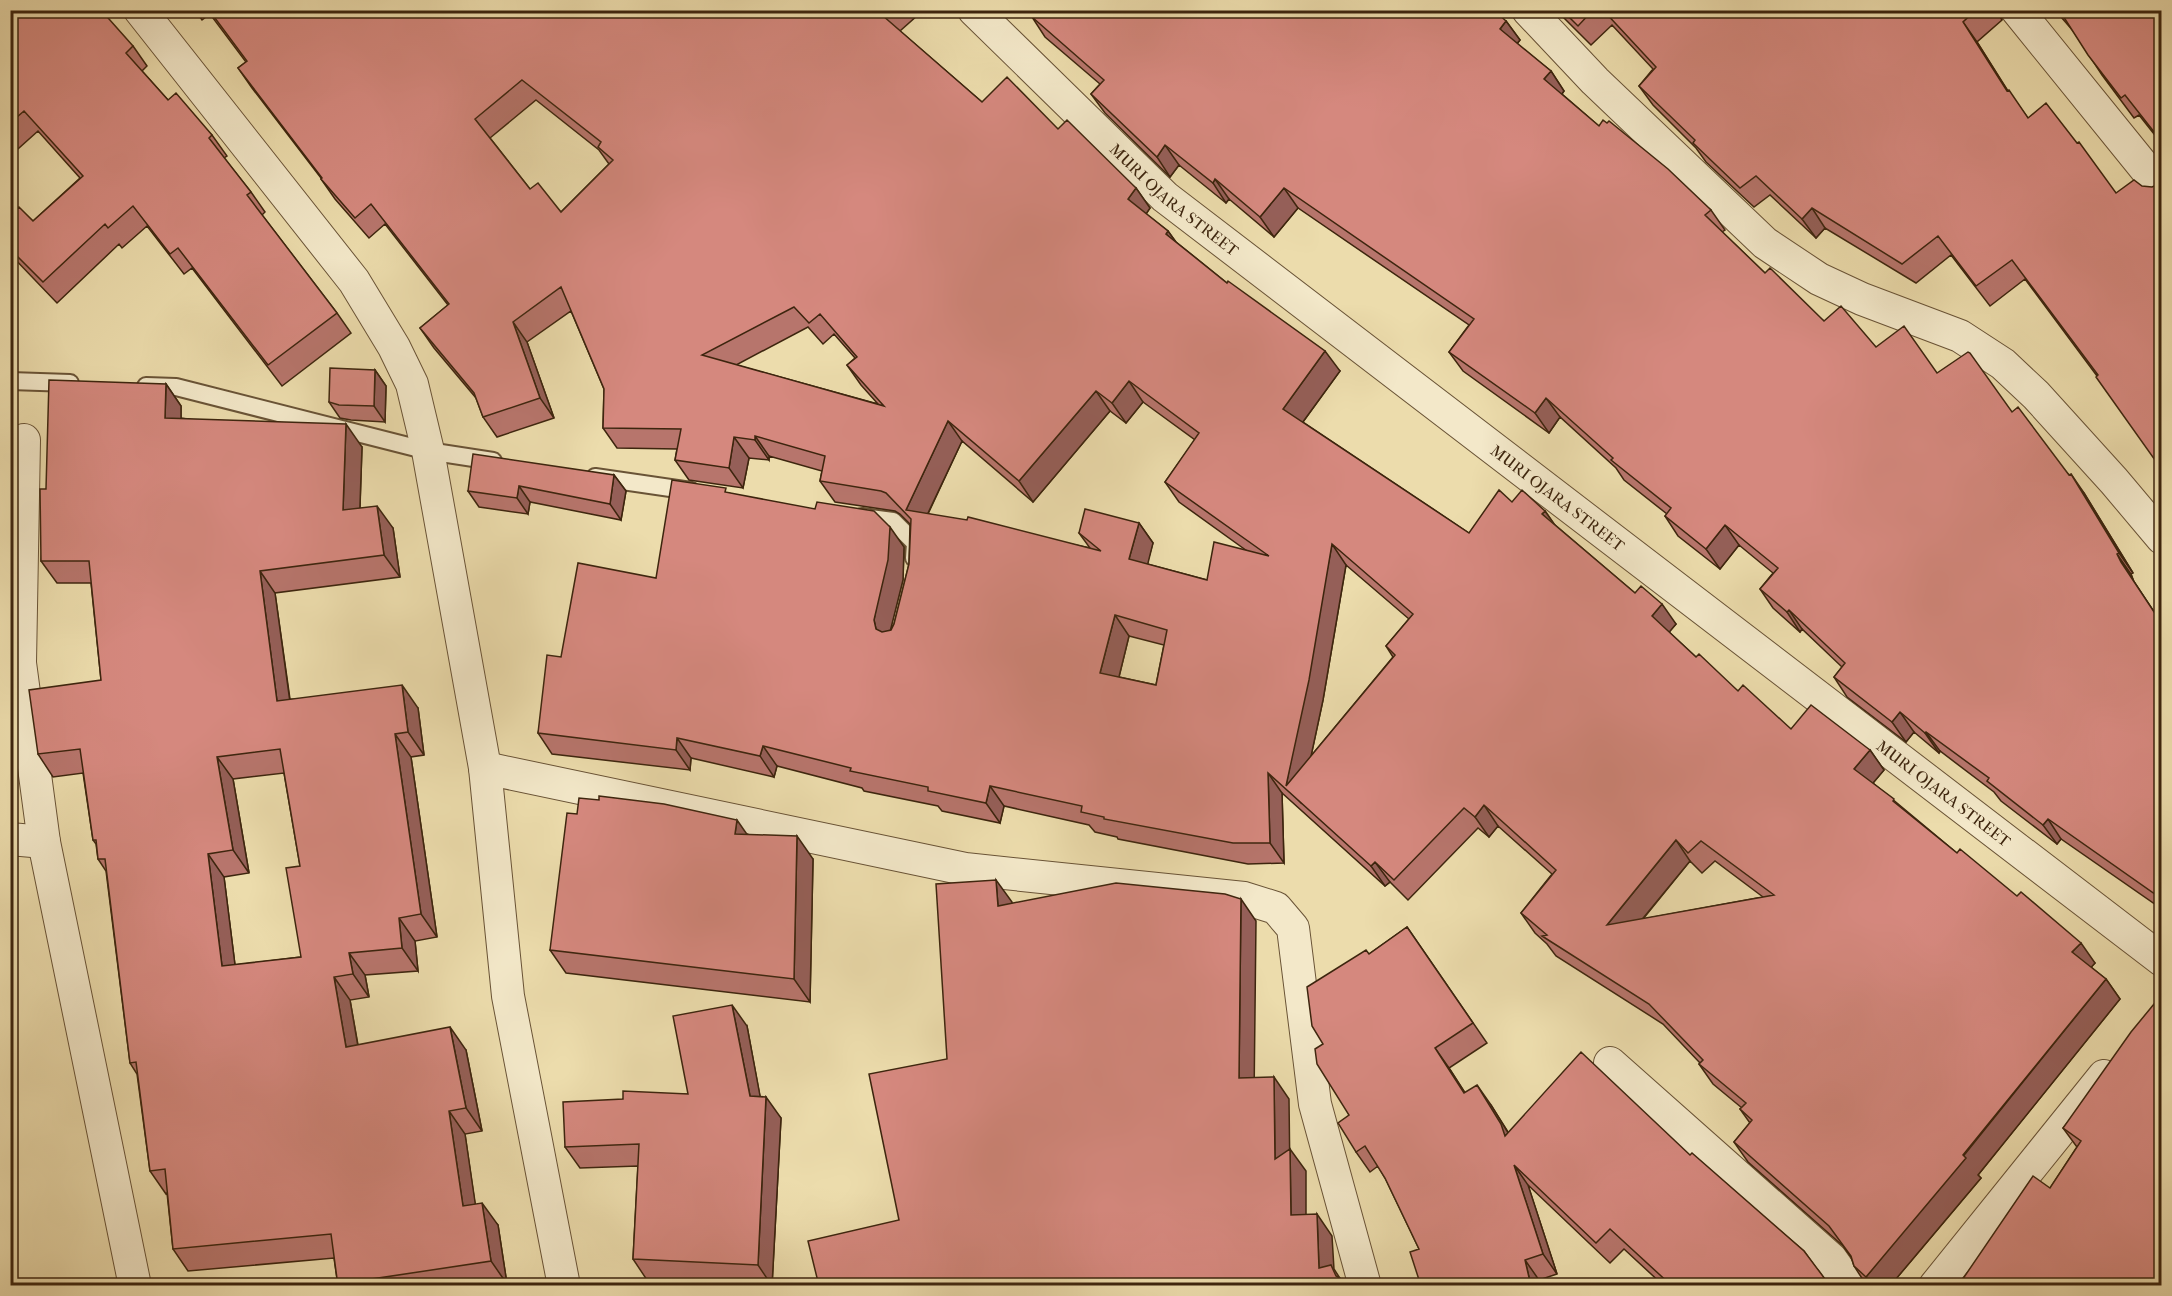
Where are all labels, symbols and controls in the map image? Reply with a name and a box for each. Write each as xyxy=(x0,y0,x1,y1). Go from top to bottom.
street label: MURI OJARA STREET xyxy=(1106,139,1243,260)
street label: MURI OJARA STREET xyxy=(1487,440,1629,555)
street label: MURI OJARA STREET xyxy=(1873,736,2015,850)

